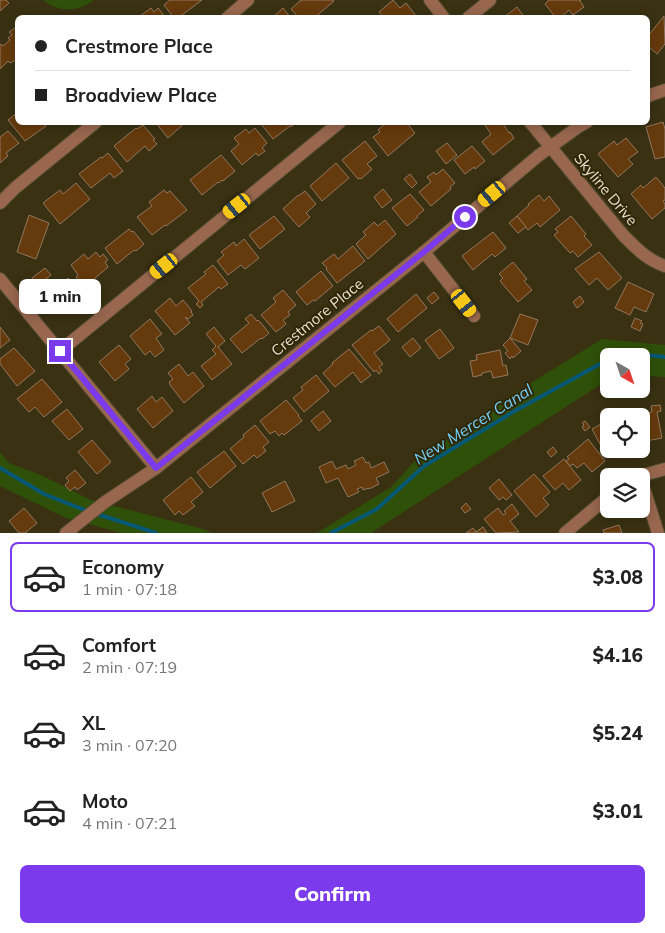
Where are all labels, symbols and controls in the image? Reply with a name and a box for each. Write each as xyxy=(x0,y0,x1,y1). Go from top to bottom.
text: Crestmore Place xyxy=(65,34,213,58)
text: Broadview Place xyxy=(65,83,217,107)
street label: Skyline Drive xyxy=(570,149,642,229)
car xyxy=(475,179,508,209)
car xyxy=(220,191,253,221)
route start xyxy=(454,206,476,228)
car xyxy=(147,251,180,281)
street label: Crestmore Place xyxy=(267,274,367,360)
callout: 1 min xyxy=(19,278,101,314)
text: 1 min xyxy=(39,286,81,306)
car xyxy=(448,287,479,319)
route end xyxy=(49,340,71,362)
north arrow xyxy=(600,348,650,398)
map controls xyxy=(600,348,650,518)
water label: New Mercer Canal xyxy=(410,379,536,469)
button: locate xyxy=(600,408,650,458)
button: layers xyxy=(600,468,650,518)
icon: car xyxy=(22,555,67,600)
text: Economy xyxy=(82,555,164,579)
text: $3.08 xyxy=(592,565,643,589)
text: 1 min · 07:18 xyxy=(82,579,177,599)
icon: car xyxy=(22,633,67,678)
text: Comfort xyxy=(82,633,156,657)
text: $4.16 xyxy=(592,643,643,667)
text: 2 min · 07:19 xyxy=(82,657,177,677)
icon: car xyxy=(22,711,67,756)
text: XL xyxy=(82,711,105,735)
text: $5.24 xyxy=(592,721,643,745)
text: 3 min · 07:20 xyxy=(82,735,177,755)
icon: car xyxy=(22,789,67,834)
text: Moto xyxy=(82,789,128,813)
text: $3.01 xyxy=(592,799,643,823)
text: 4 min · 07:21 xyxy=(82,813,177,833)
button: Confirm xyxy=(20,865,645,923)

